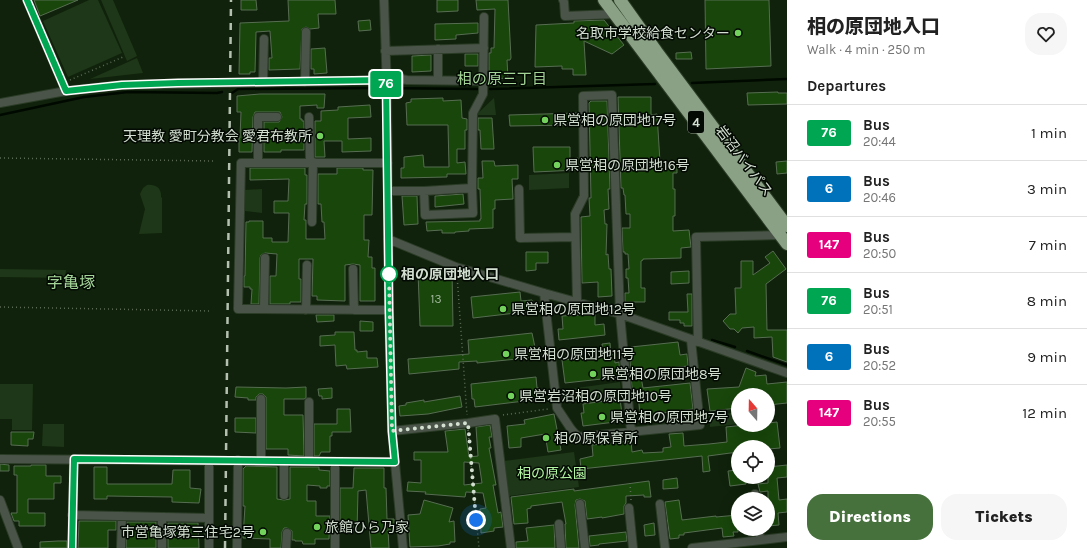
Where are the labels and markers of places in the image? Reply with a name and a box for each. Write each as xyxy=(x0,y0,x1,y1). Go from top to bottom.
place label: 名取市学校給食センター xyxy=(576,25,730,42)
marker: 名取市学校給食センター xyxy=(733,28,743,38)
place label: 県営相の原団地17号 xyxy=(553,112,676,129)
marker: 県営相の原団地17号 xyxy=(540,115,550,125)
place label: 天理教 愛町分教会 愛君布教所 xyxy=(123,128,312,145)
marker: 天理教 愛町分教会 愛君布教所 xyxy=(315,131,325,141)
place label: 県営相の原団地16号 xyxy=(565,157,690,174)
marker: 県営相の原団地16号 xyxy=(552,160,562,170)
marker: 相の原団地入口 xyxy=(380,265,398,283)
place label: 相の原団地入口 xyxy=(401,266,499,283)
place label: 県営相の原団地12号 xyxy=(511,301,636,318)
marker: 県営相の原団地12号 xyxy=(498,304,508,314)
place label: 県営相の原団地11号 xyxy=(514,346,635,363)
marker: 県営相の原団地11号 xyxy=(501,349,511,359)
place label: 県営相の原団地8号 xyxy=(601,366,722,383)
marker: 県営相の原団地8号 xyxy=(588,369,598,379)
place label: 県営岩沼相の原団地10号 xyxy=(519,388,672,405)
marker: 県営岩沼相の原団地10号 xyxy=(506,391,516,401)
place label: 県営相の原団地7号 xyxy=(610,409,729,426)
marker: 県営相の原団地7号 xyxy=(597,412,607,422)
place label: 相の原保育所 xyxy=(554,430,638,447)
marker: 相の原保育所 xyxy=(541,433,551,443)
place label: 旅館ひら乃家 xyxy=(325,519,409,536)
marker: 旅館ひら乃家 xyxy=(312,522,322,532)
place label: 市営亀塚第三住宅2号 xyxy=(121,524,255,541)
marker: 市営亀塚第三住宅2号 xyxy=(258,527,268,537)

